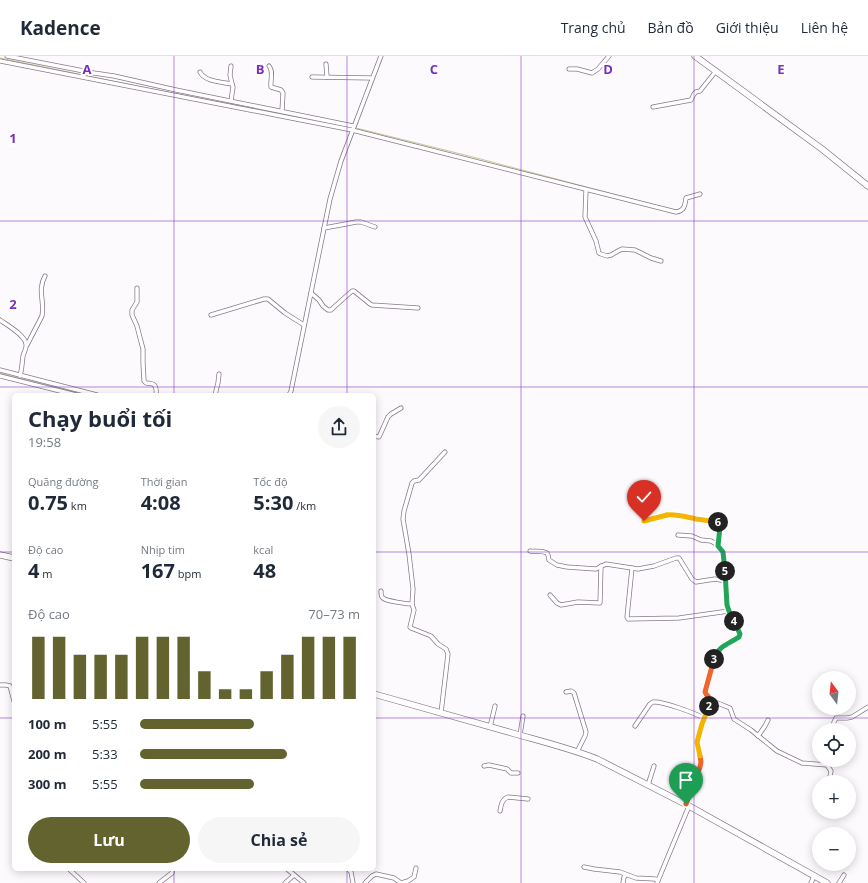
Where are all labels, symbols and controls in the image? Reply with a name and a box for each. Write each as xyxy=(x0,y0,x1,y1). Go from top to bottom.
text: Kadence xyxy=(20,15,101,41)
text: Trang chủ xyxy=(561,18,626,37)
text: Bản đồ xyxy=(648,18,694,37)
text: Giới thiệu xyxy=(716,18,779,37)
text: Liên hệ xyxy=(801,18,848,37)
text: A xyxy=(83,60,92,78)
text: B xyxy=(256,60,265,78)
text: C xyxy=(430,60,438,78)
text: D xyxy=(603,60,613,78)
text: E xyxy=(777,60,785,78)
text: 1 xyxy=(9,129,17,147)
text: 2 xyxy=(9,295,17,313)
text: Chạy buổi tối xyxy=(28,403,172,433)
button: share xyxy=(318,406,360,448)
text: 19:58 xyxy=(28,433,61,451)
text: Quãng đường xyxy=(28,474,98,489)
text: Thời gian xyxy=(141,474,187,489)
text: Tốc độ xyxy=(253,474,288,489)
pin xyxy=(627,480,661,521)
icon: check xyxy=(633,486,655,508)
text: 0.75 xyxy=(28,489,68,516)
text: 4:08 xyxy=(141,489,181,516)
text: 5:30 xyxy=(253,489,293,516)
text: km xyxy=(68,498,87,513)
text: /km xyxy=(293,498,316,513)
pin: 6 xyxy=(708,512,728,532)
text: 6 xyxy=(715,514,721,529)
text: Độ cao xyxy=(28,542,63,557)
text: Nhịp tim xyxy=(141,542,185,557)
text: kcal xyxy=(253,542,273,557)
text: 4 xyxy=(28,557,39,584)
text: 167 xyxy=(141,557,175,584)
text: 48 xyxy=(253,557,276,584)
pin: 5 xyxy=(715,561,735,581)
text: 5 xyxy=(722,563,728,578)
text: m xyxy=(39,566,52,581)
text: bpm xyxy=(175,566,201,581)
text: Độ cao xyxy=(28,605,70,623)
text: 70–73 m xyxy=(308,605,360,623)
pin: 4 xyxy=(724,611,744,631)
text: 4 xyxy=(731,613,737,628)
pin: 3 xyxy=(704,649,724,669)
text: 3 xyxy=(711,651,717,666)
north arrow xyxy=(812,671,856,715)
map controls xyxy=(812,671,856,871)
pin: 2 xyxy=(699,696,719,716)
text: 2 xyxy=(706,698,712,713)
text: 100 m xyxy=(28,715,66,733)
text: 5:55 xyxy=(92,715,118,733)
button: locate xyxy=(812,723,856,767)
text: 200 m xyxy=(28,745,66,763)
text: 5:33 xyxy=(92,745,118,763)
pin xyxy=(669,763,703,804)
icon: arrive xyxy=(675,769,697,791)
text: 300 m xyxy=(28,775,66,793)
text: 5:55 xyxy=(92,775,118,793)
button: + xyxy=(812,775,856,819)
button: Lưu xyxy=(28,817,190,863)
button: Chia sẻ xyxy=(198,817,360,863)
button: − xyxy=(812,827,856,871)

